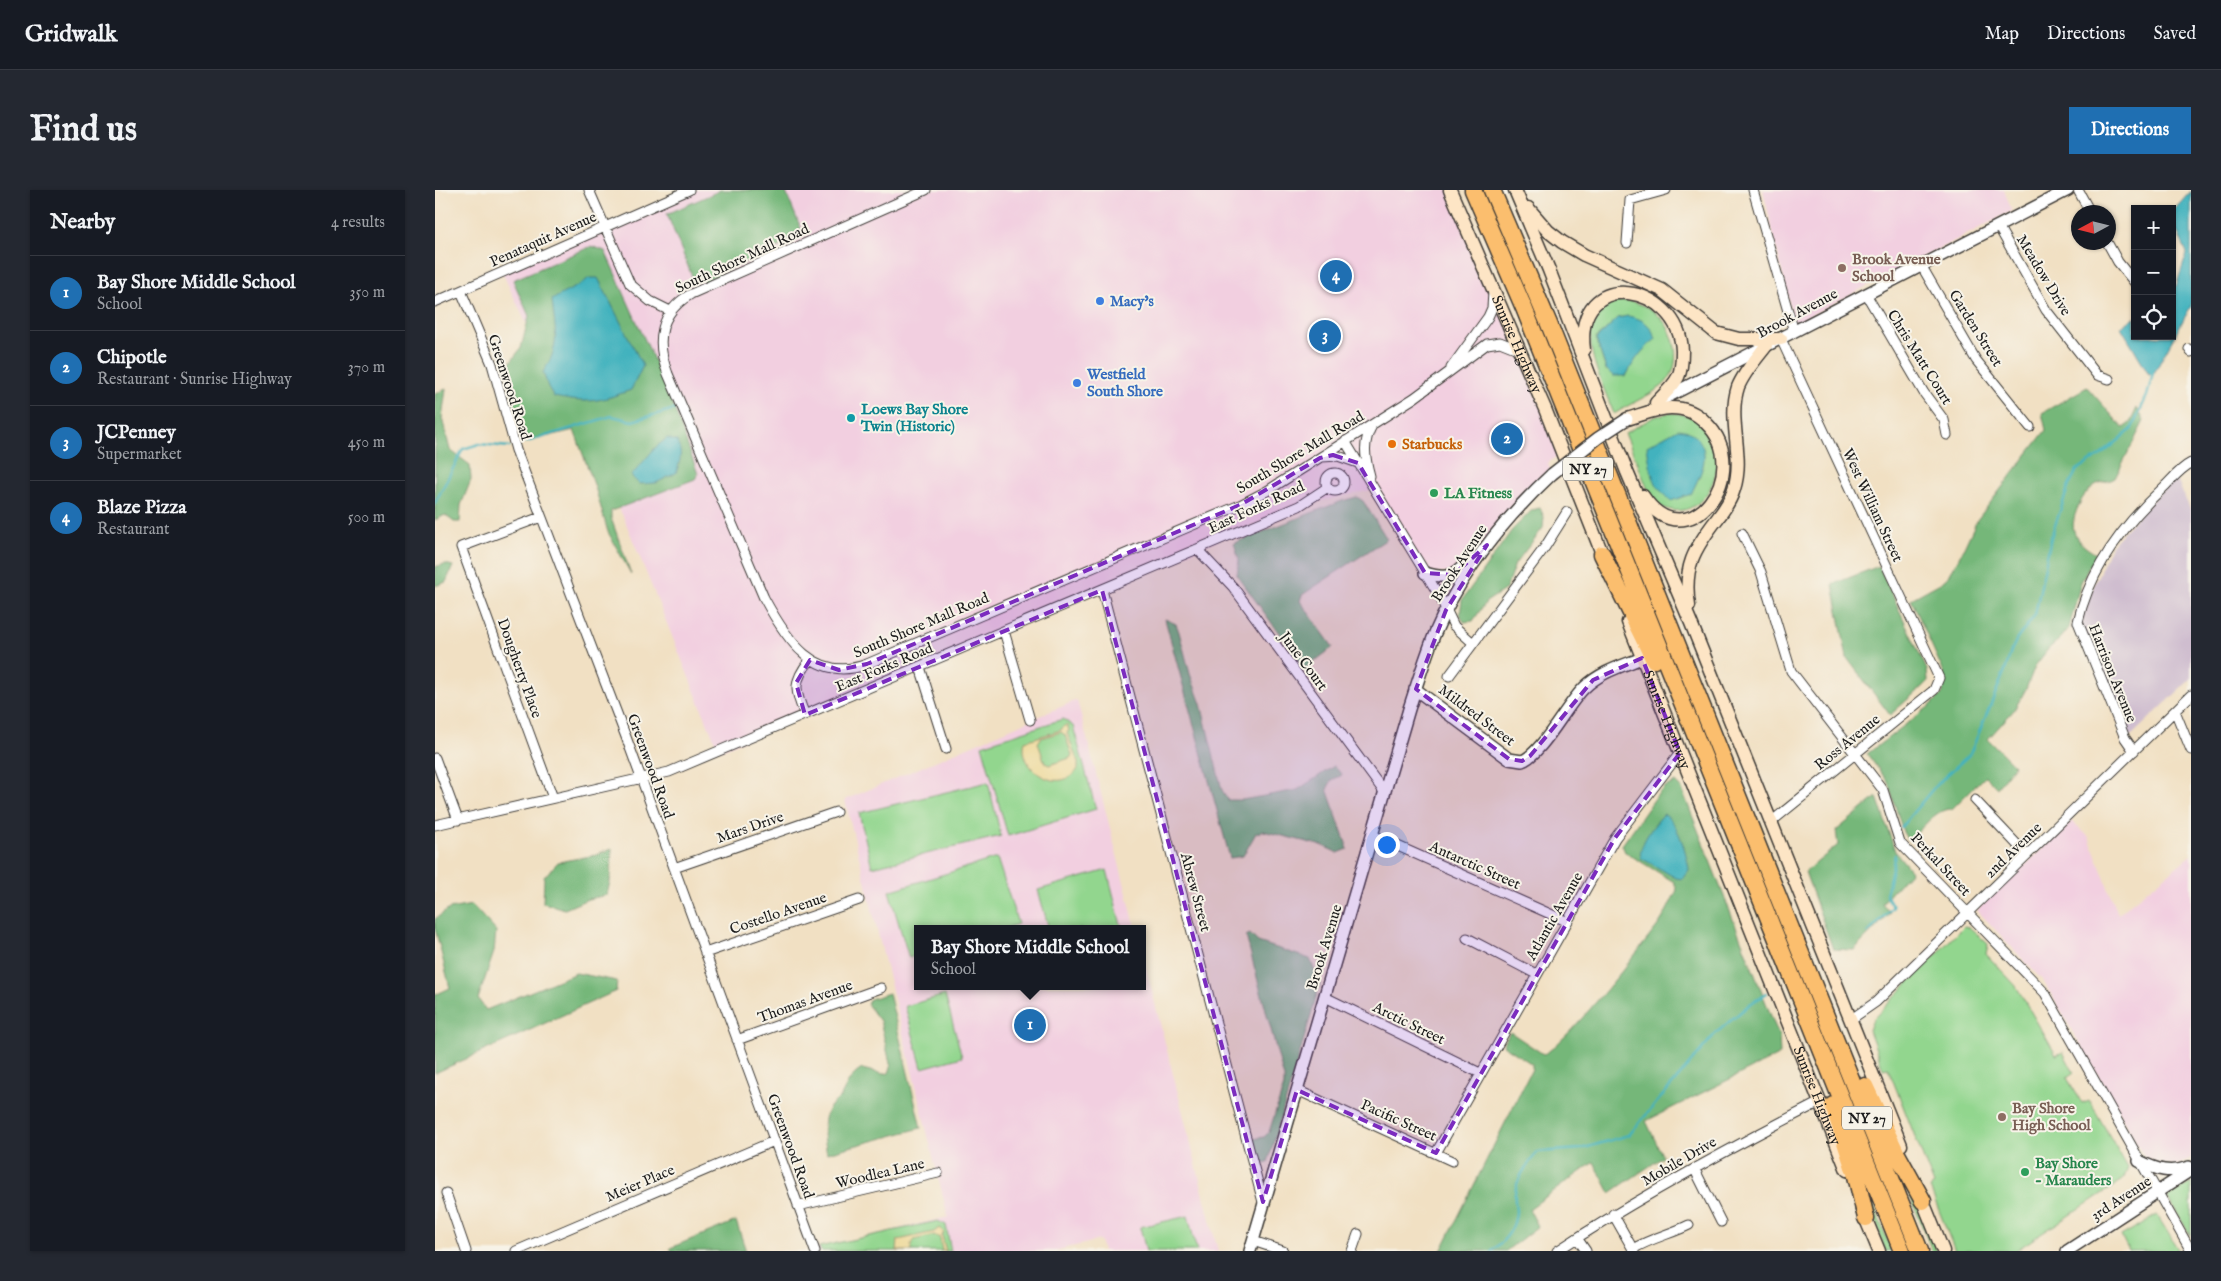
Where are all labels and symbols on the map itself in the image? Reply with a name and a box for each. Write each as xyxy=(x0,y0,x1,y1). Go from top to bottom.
north arrow xyxy=(2071,205,2116,250)
street label: Penataquit Avenue xyxy=(487,207,600,272)
street label: South Shore Mall Road xyxy=(672,219,813,298)
street label: Meadow Drive xyxy=(2012,231,2075,319)
place label: Brook Avenue School xyxy=(1852,250,1941,286)
pin: 4 xyxy=(1320,257,1352,295)
marker: Brook Avenue School xyxy=(1836,262,1848,274)
street label: Brook Avenue xyxy=(1754,284,1841,343)
street label: Garden Street xyxy=(1944,286,2007,370)
place label: Macy's xyxy=(1110,292,1154,311)
street label: Sunrise Highway xyxy=(1487,292,1546,397)
marker: Macy's xyxy=(1094,295,1106,307)
street label: Chris Matt Court xyxy=(1883,306,1956,408)
pin: 3 xyxy=(1309,317,1341,355)
street label: Greenwood Road xyxy=(483,332,536,443)
place label: Westfield South Shore xyxy=(1086,365,1163,401)
marker: Westfield South Shore xyxy=(1071,377,1083,389)
place label: Loews Bay Shore Twin (Historic) xyxy=(860,400,968,436)
street label: South Shore Mall Road xyxy=(1233,406,1368,498)
marker: Loews Bay Shore Twin (Historic) xyxy=(845,412,857,424)
pin: 2 xyxy=(1491,420,1523,458)
place label: Starbucks xyxy=(1402,435,1463,454)
marker: Starbucks xyxy=(1386,438,1398,450)
street label: West William Street xyxy=(1838,445,1907,565)
road number: NY 27 xyxy=(1563,458,1613,480)
street label: East Forks Road xyxy=(1205,476,1308,538)
place label: LA Fitness xyxy=(1444,484,1513,503)
marker: LA Fitness xyxy=(1428,487,1440,499)
street label: Brook Avenue xyxy=(1427,521,1492,606)
street label: South Shore Mall Road xyxy=(851,588,993,663)
street label: Dougherty Place xyxy=(493,616,546,721)
street label: Harrison Avenue xyxy=(2084,621,2141,725)
street label: June Court xyxy=(1274,626,1332,695)
street label: East Forks Road xyxy=(833,638,937,697)
street label: Sunrise Highway xyxy=(1638,667,1695,772)
street label: Mildred Street xyxy=(1435,680,1519,750)
street label: Ross Avenue xyxy=(1811,710,1884,775)
street label: Greenwood Road xyxy=(623,711,679,822)
street label: Mars Drive xyxy=(714,807,786,848)
street label: 2nd Avenue xyxy=(1981,818,2046,882)
street label: Perkal Street xyxy=(1906,829,1975,900)
your location xyxy=(1374,832,1400,858)
street label: Antarctic Street xyxy=(1425,836,1523,894)
street label: Abrew Street xyxy=(1176,850,1215,934)
street label: Atlantic Avenue xyxy=(1521,869,1587,965)
street label: Costello Avenue xyxy=(727,888,829,939)
street label: Brook Avenue xyxy=(1302,902,1347,992)
street label: Thomas Avenue xyxy=(755,975,855,1027)
street label: Arctic Street xyxy=(1369,997,1448,1049)
pin: 1 xyxy=(1014,1006,1046,1044)
street label: Sunrise Highway xyxy=(1789,1044,1845,1149)
street label: Greenwood Road xyxy=(763,1091,819,1202)
street label: Pacific Street xyxy=(1358,1095,1440,1146)
place label: Bay Shore High School xyxy=(2012,1099,2091,1135)
road number: NY 27 xyxy=(1842,1106,1892,1130)
marker: Bay Shore High School xyxy=(1996,1111,2008,1123)
street label: Mobile Drive xyxy=(1638,1132,1720,1190)
street label: Woodlea Lane xyxy=(834,1154,926,1193)
place label: Bay Shore - Marauders xyxy=(2035,1154,2112,1190)
street label: Meier Place xyxy=(603,1160,678,1206)
marker: Bay Shore - Marauders xyxy=(2019,1166,2031,1178)
street label: 3rd Avenue xyxy=(2087,1172,2155,1225)

